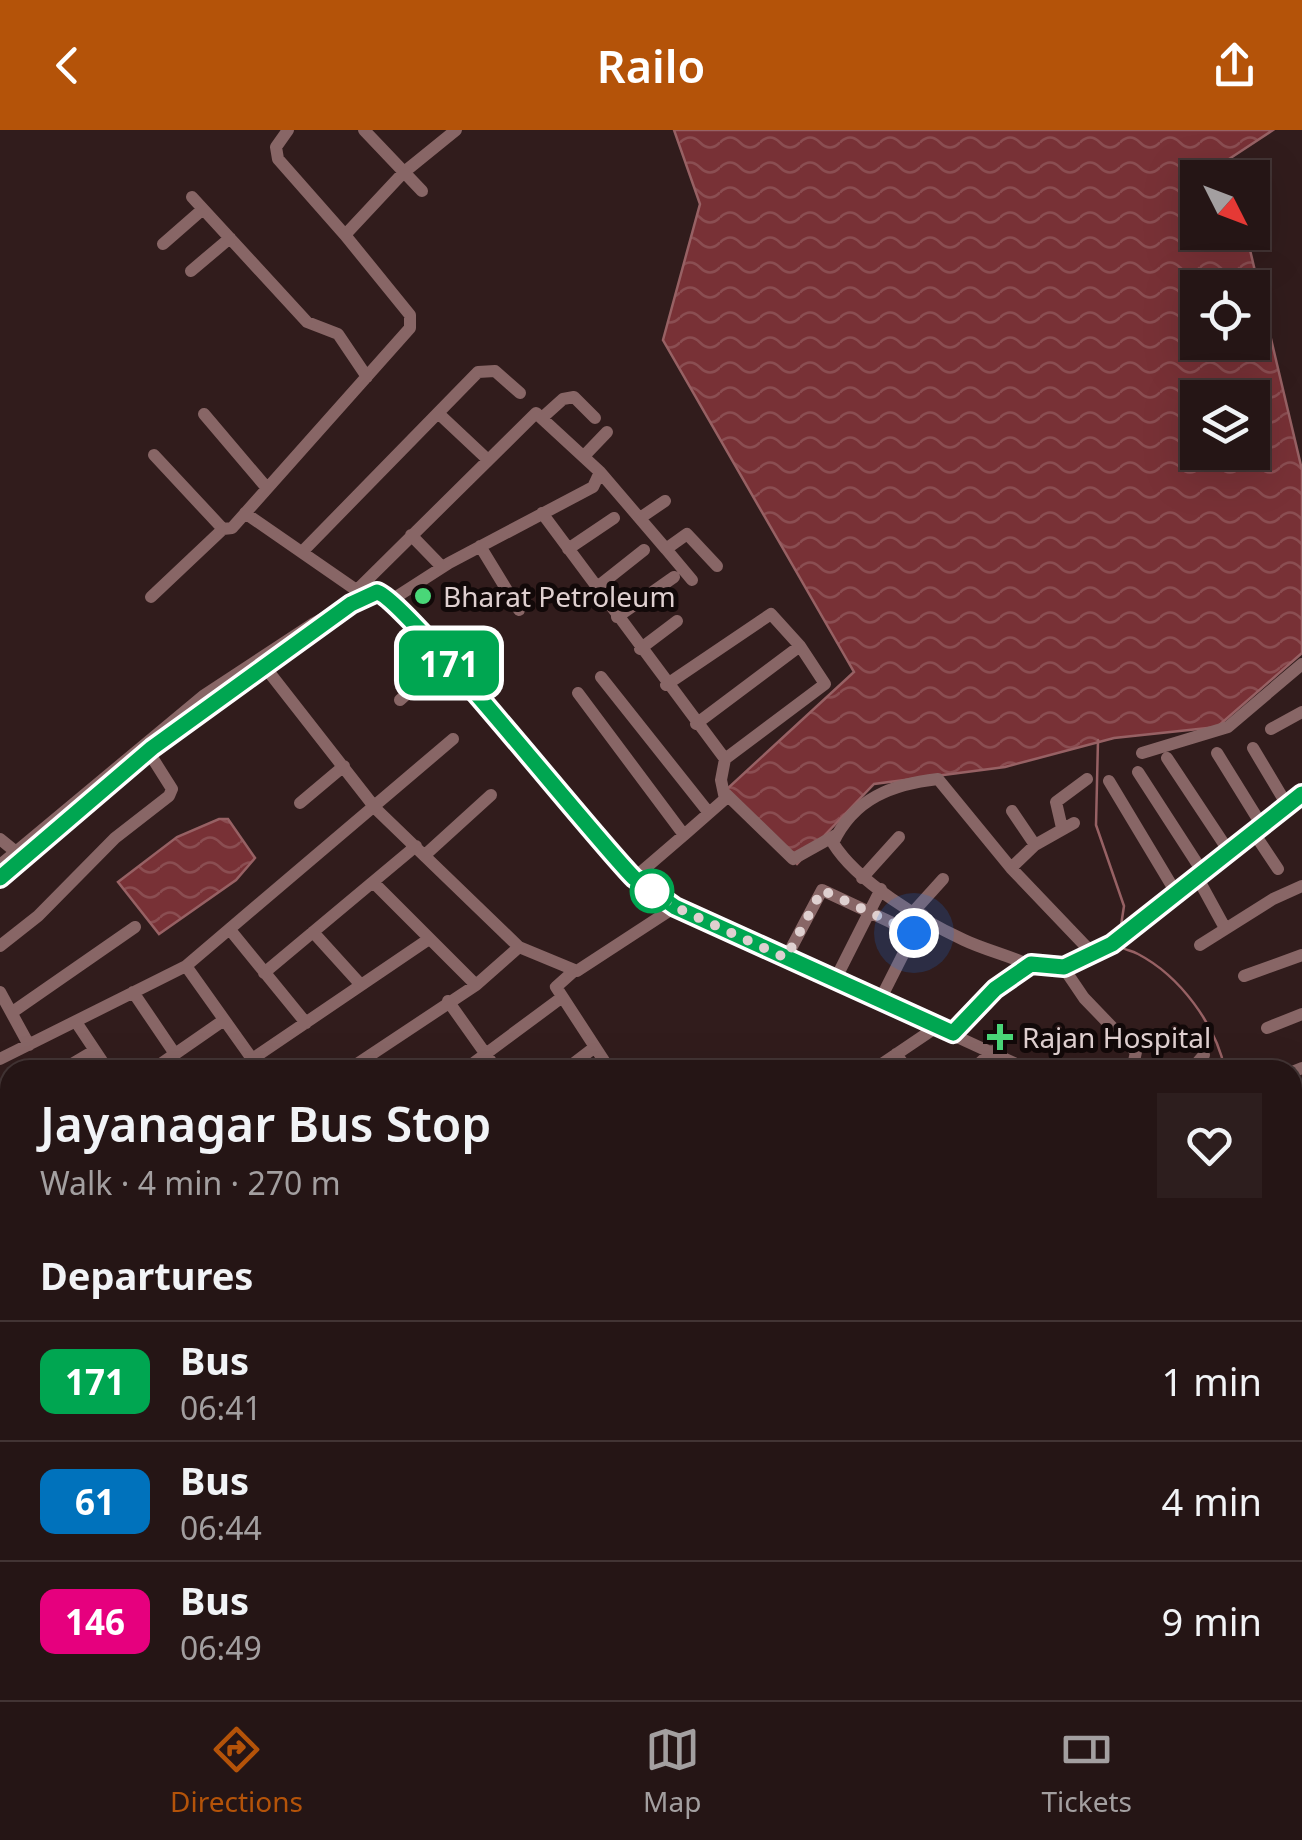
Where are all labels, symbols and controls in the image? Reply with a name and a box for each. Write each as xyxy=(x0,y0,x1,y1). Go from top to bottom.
text: Railo xyxy=(597,35,705,96)
icon: back xyxy=(40,38,95,93)
icon: share xyxy=(1207,38,1262,93)
north arrow xyxy=(1180,160,1270,250)
map controls xyxy=(1180,160,1270,470)
button: locate xyxy=(1180,270,1270,360)
button: layers xyxy=(1180,380,1270,470)
place label: Bharat Petroleum xyxy=(443,577,676,615)
marker: Bharat Petroleum xyxy=(412,585,434,607)
line badge: 171 xyxy=(392,630,506,696)
text: 171 xyxy=(419,640,479,687)
unlabelled marker xyxy=(631,870,673,912)
your location xyxy=(889,908,939,958)
place label: Rajan Hospital xyxy=(1022,1018,1211,1056)
marker: Rajan Hospital xyxy=(987,1024,1013,1050)
text: Jayanagar Bus Stop xyxy=(40,1091,491,1156)
button: heart xyxy=(1157,1093,1262,1198)
text: Walk · 4 min · 270 m xyxy=(40,1161,341,1204)
text: Departures xyxy=(40,1249,253,1301)
text: Bus xyxy=(180,1334,249,1386)
text: 1 min xyxy=(1162,1355,1262,1407)
text: 171 xyxy=(65,1358,125,1405)
text: 06:41 xyxy=(180,1386,262,1429)
text: Bus xyxy=(180,1454,249,1506)
text: 4 min xyxy=(1162,1475,1262,1527)
text: 61 xyxy=(75,1478,115,1525)
text: 06:44 xyxy=(180,1506,262,1549)
text: Bus xyxy=(180,1574,249,1626)
text: 9 min xyxy=(1162,1595,1262,1647)
text: 146 xyxy=(65,1598,125,1645)
text: 06:49 xyxy=(180,1626,262,1669)
tab: Directions xyxy=(170,1722,303,1820)
tab: Map xyxy=(643,1722,701,1820)
tab: Tickets xyxy=(1041,1722,1132,1820)

